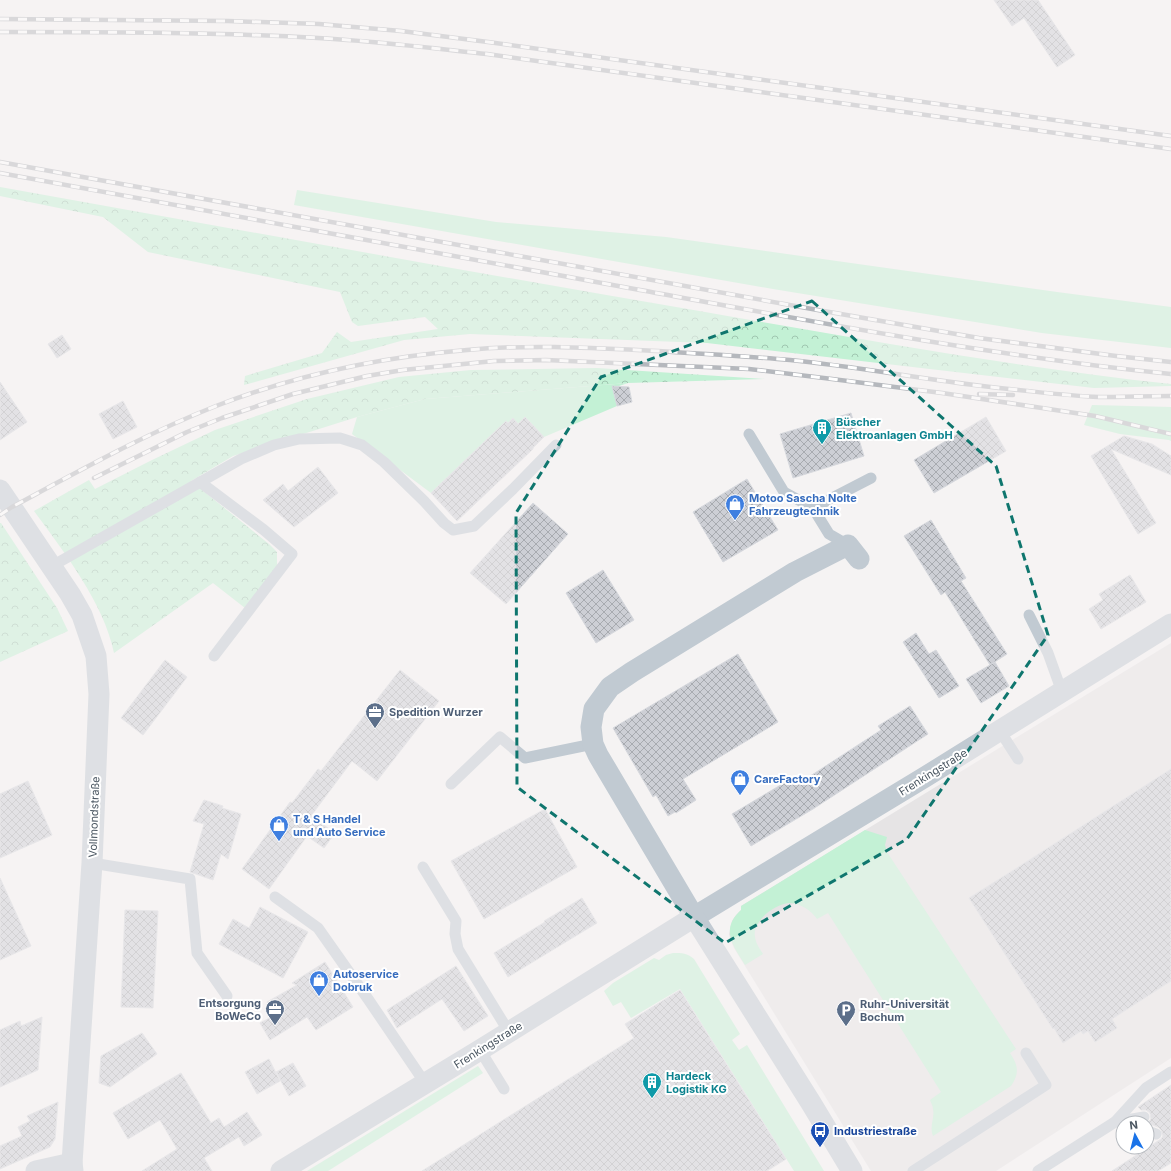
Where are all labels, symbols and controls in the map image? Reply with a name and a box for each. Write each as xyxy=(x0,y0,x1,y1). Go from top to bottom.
place label: Büscher Elektroanlagen GmbH xyxy=(836,415,953,442)
building icon: Büscher Elektroanlagen GmbH xyxy=(811,417,833,445)
place label: Motoo Sascha Nolte Fahrzeugtechnik xyxy=(749,491,857,518)
shop icon: Motoo Sascha Nolte Fahrzeugtechnik xyxy=(724,493,746,521)
office icon: Spedition Wurzer xyxy=(364,701,386,729)
place label: Spedition Wurzer xyxy=(389,705,483,719)
street label: Frenkingstraße xyxy=(896,745,970,799)
shop icon: CareFactory xyxy=(729,768,751,796)
place label: CareFactory xyxy=(754,772,821,786)
street label: Vollmondstraße xyxy=(86,776,102,858)
place label: T & S Handel und Auto Service xyxy=(293,812,386,839)
shop icon: T & S Handel und Auto Service xyxy=(268,814,290,842)
place label: Autoservice Dobruk xyxy=(333,967,399,994)
shop icon: Autoservice Dobruk xyxy=(308,969,330,997)
place label: Entsorgung BoWeCo xyxy=(199,996,261,1023)
place label: Ruhr-Universität Bochum xyxy=(860,997,949,1024)
office icon: Entsorgung BoWeCo xyxy=(264,998,286,1026)
parking icon: Ruhr-Universität Bochum xyxy=(835,999,857,1027)
street label: Frenkingstraße xyxy=(451,1018,525,1072)
place label: Hardeck Logistik KG xyxy=(666,1069,727,1096)
building icon: Hardeck Logistik KG xyxy=(641,1071,663,1099)
north arrow xyxy=(1115,1115,1155,1155)
text: N xyxy=(1129,1118,1139,1133)
bus stop icon: Industriestraße xyxy=(809,1120,831,1148)
place label: Industriestraße xyxy=(834,1124,917,1138)

